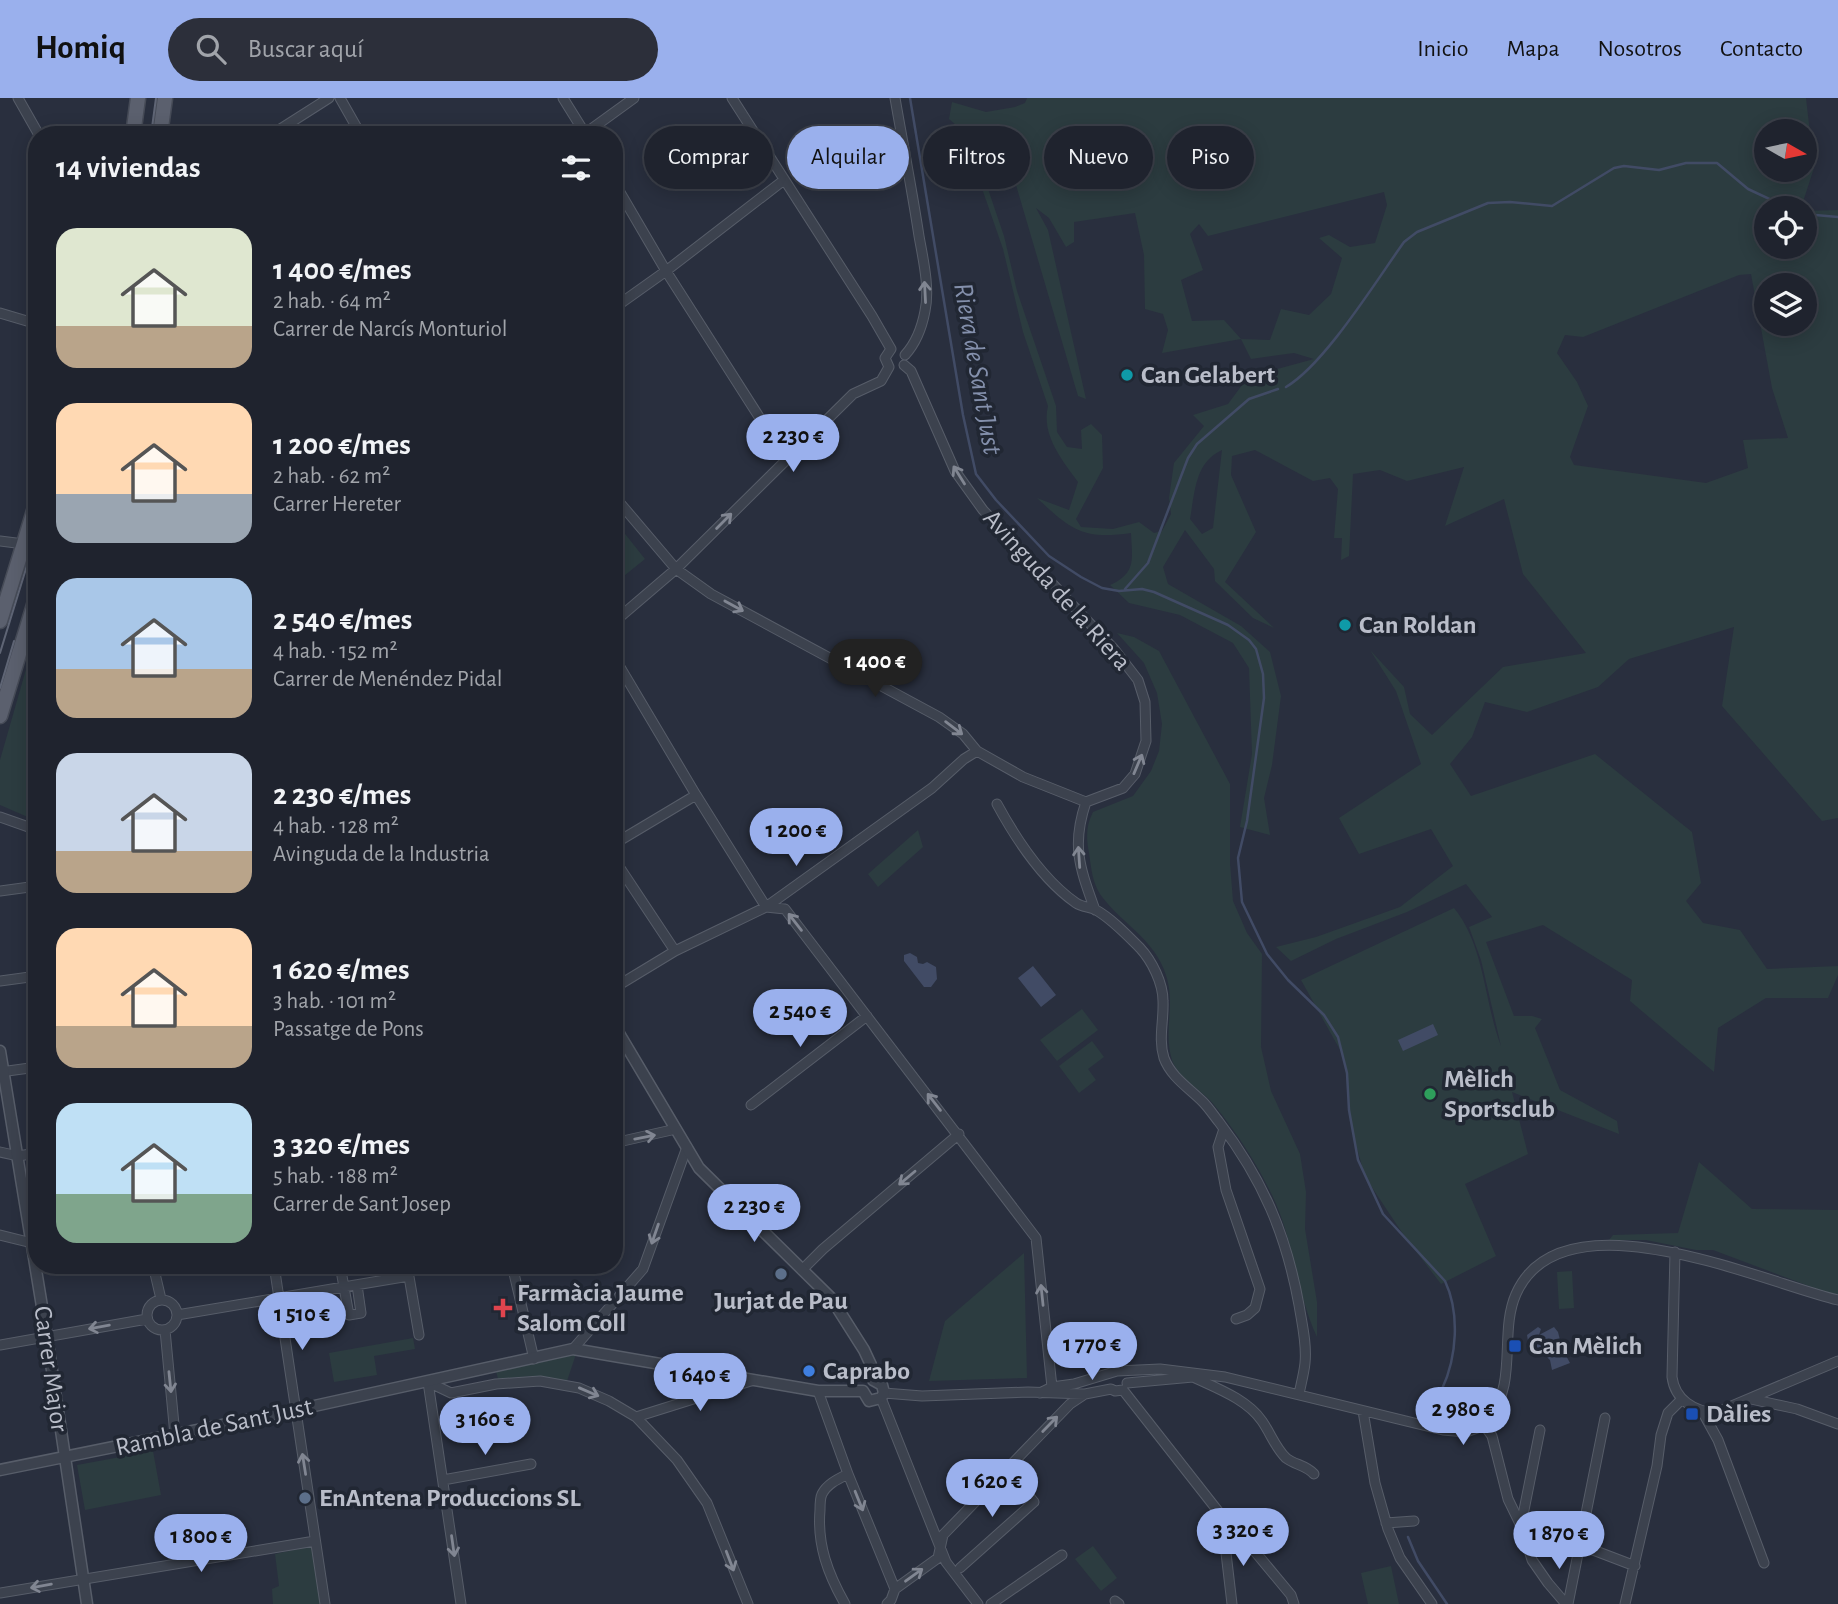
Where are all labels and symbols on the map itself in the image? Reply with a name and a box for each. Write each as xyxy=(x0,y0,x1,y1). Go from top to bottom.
north arrow xyxy=(1754,119,1816,182)
one-way arrow xyxy=(918,281,931,304)
water label: Riera de Sant Just xyxy=(948,281,1006,458)
place label: Can Gelabert xyxy=(1141,362,1275,388)
marker: Can Gelabert xyxy=(1119,367,1135,383)
pin: 2 230 € xyxy=(728,414,858,474)
one-way arrow xyxy=(952,466,967,485)
street label: Avinguda de la Riera xyxy=(978,505,1136,675)
one-way arrow xyxy=(716,513,733,530)
one-way arrow xyxy=(723,599,743,613)
place label: Can Roldan xyxy=(1359,612,1476,638)
marker: Can Roldan xyxy=(1337,617,1353,633)
pin: 1 400 € xyxy=(810,640,940,699)
one-way arrow xyxy=(944,720,963,735)
one-way arrow xyxy=(1133,754,1146,776)
pin: 1 200 € xyxy=(731,808,861,868)
one-way arrow xyxy=(1072,846,1085,868)
one-way arrow xyxy=(787,913,802,932)
pin: 2 540 € xyxy=(735,990,865,1049)
place label: Mèlich Sportsclub xyxy=(1444,1066,1555,1122)
marker: Mèlich Sportsclub xyxy=(1422,1086,1438,1102)
one-way arrow xyxy=(926,1093,941,1112)
one-way arrow xyxy=(633,1129,656,1143)
one-way arrow xyxy=(898,1170,916,1186)
pin: 2 230 € xyxy=(689,1184,819,1244)
one-way arrow xyxy=(648,1223,660,1245)
marker: Jurjat de Pau xyxy=(773,1266,789,1282)
place label: Farmàcia Jaume Salom Coll xyxy=(517,1280,684,1336)
one-way arrow xyxy=(1036,1284,1049,1307)
place label: Jurjat de Pau xyxy=(714,1288,848,1314)
pin: 1 510 € xyxy=(237,1292,367,1352)
marker: Farmàcia Jaume Salom Coll xyxy=(495,1300,511,1316)
street label: Carrer Major xyxy=(29,1304,73,1434)
one-way arrow xyxy=(88,1321,111,1335)
pin: 1 770 € xyxy=(1027,1322,1157,1382)
place label: Can Mèlich xyxy=(1529,1333,1642,1359)
marker: Can Mèlich xyxy=(1507,1338,1523,1354)
pin: 1 640 € xyxy=(635,1354,765,1413)
place label: Caprabo xyxy=(823,1358,910,1384)
marker: Caprabo xyxy=(801,1363,817,1379)
one-way arrow xyxy=(164,1370,177,1393)
one-way arrow xyxy=(578,1386,599,1399)
pin: 2 980 € xyxy=(1398,1388,1528,1447)
street label: Rambla de Sant Just xyxy=(113,1393,315,1461)
pin: 3 160 € xyxy=(420,1398,550,1457)
place label: Dàlies xyxy=(1706,1401,1771,1427)
marker: Dàlies xyxy=(1684,1406,1700,1422)
one-way arrow xyxy=(1042,1416,1059,1433)
one-way arrow xyxy=(297,1453,310,1476)
pin: 1 620 € xyxy=(927,1460,1057,1519)
place label: EnAntena Produccions SL xyxy=(319,1485,581,1511)
marker: EnAntena Produccions SL xyxy=(297,1490,313,1506)
one-way arrow xyxy=(853,1490,866,1511)
pin: 3 320 € xyxy=(1178,1508,1308,1568)
pin: 1 870 € xyxy=(1494,1512,1624,1571)
pin: 1 800 € xyxy=(136,1514,266,1574)
one-way arrow xyxy=(447,1534,460,1557)
one-way arrow xyxy=(725,1550,737,1572)
one-way arrow xyxy=(904,1568,923,1583)
one-way arrow xyxy=(30,1579,53,1593)

